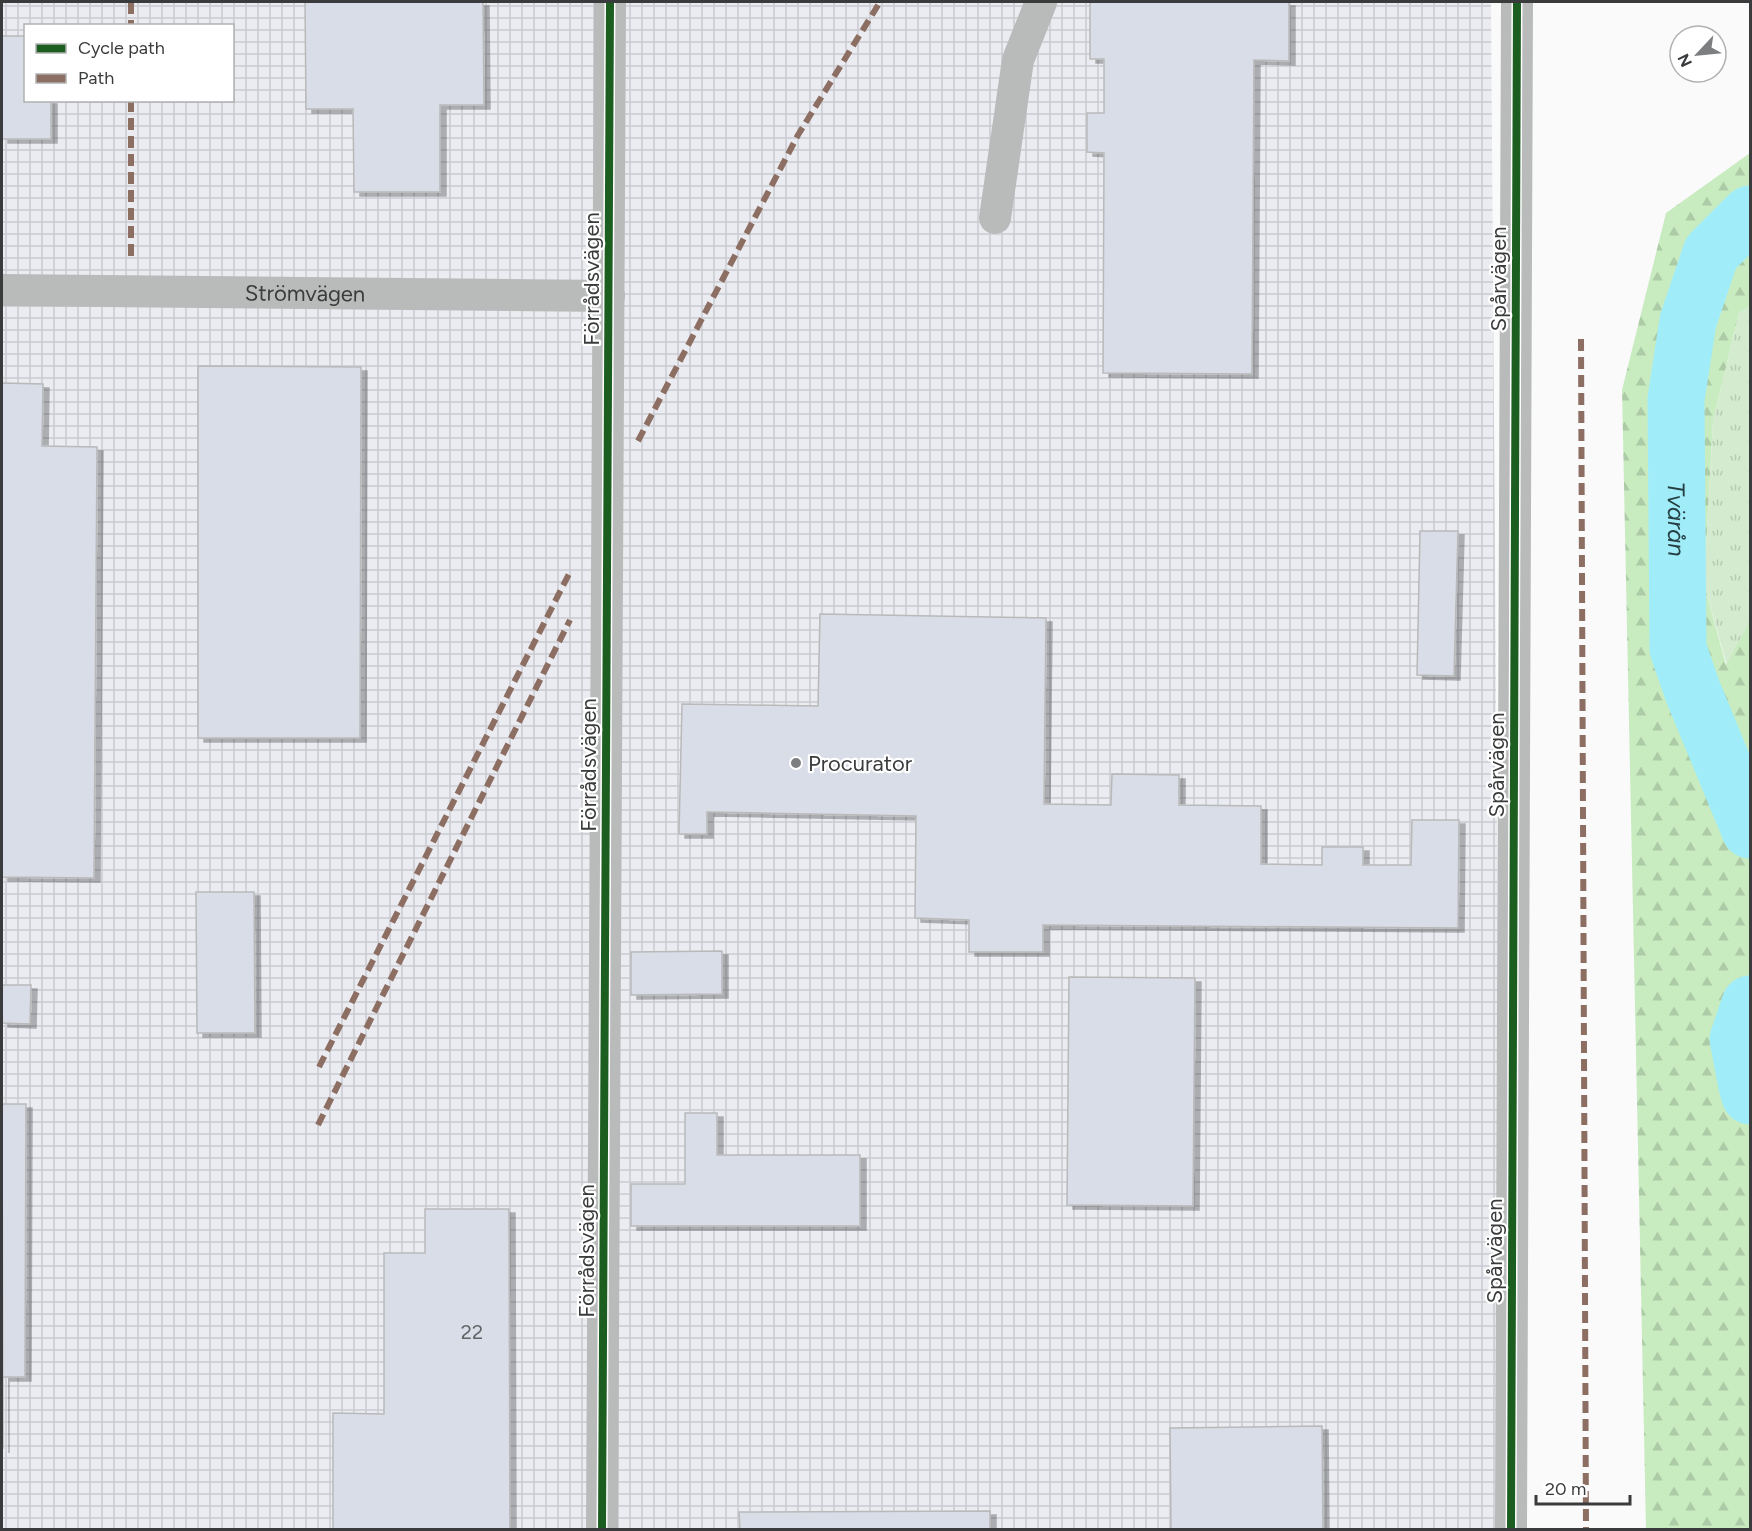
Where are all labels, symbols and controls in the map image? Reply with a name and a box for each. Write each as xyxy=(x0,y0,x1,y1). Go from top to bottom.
legend xyxy=(24,24,234,102)
north arrow xyxy=(1668,24,1728,84)
text: Cycle path xyxy=(78,37,165,59)
text: N xyxy=(1674,51,1696,70)
text: Path xyxy=(78,67,114,89)
street label: Förrådsvägen xyxy=(578,212,605,346)
street label: Spårvägen xyxy=(1485,227,1512,331)
street label: Strömvägen xyxy=(245,279,365,307)
water label: Tvärån xyxy=(1662,482,1692,557)
street label: Förrådsvägen xyxy=(575,698,602,832)
street label: Spårvägen xyxy=(1483,713,1510,817)
place label: Procurator xyxy=(808,750,913,777)
marker: Procurator xyxy=(789,756,803,770)
street label: Förrådsvägen xyxy=(573,1184,600,1318)
street label: Spårvägen xyxy=(1481,1199,1508,1303)
house number: 22 xyxy=(461,1320,483,1344)
scale bar xyxy=(1536,1468,1630,1506)
text: 20 m xyxy=(1545,1478,1586,1500)

